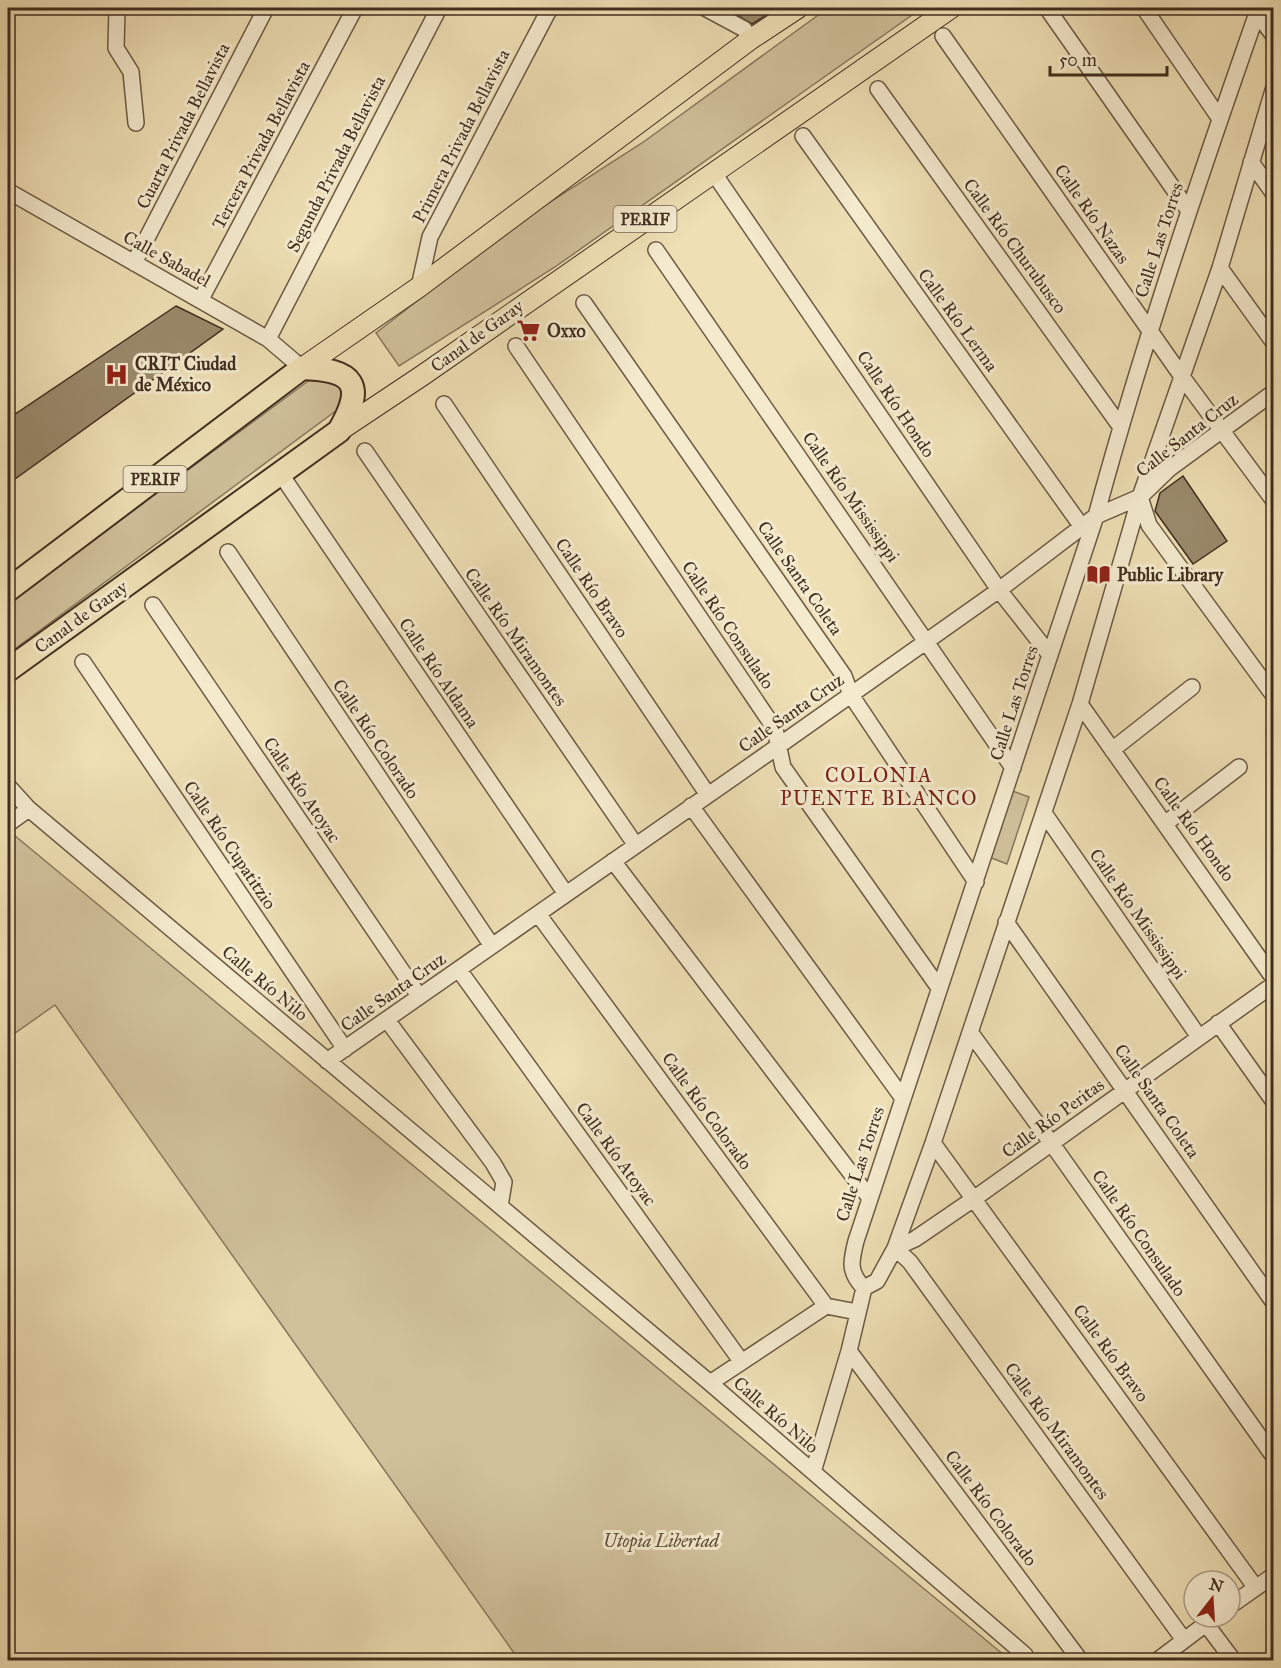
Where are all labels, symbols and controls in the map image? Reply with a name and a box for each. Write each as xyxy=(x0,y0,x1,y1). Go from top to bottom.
street label: Cuarta Privada Bellavista xyxy=(132,39,235,213)
scale bar xyxy=(1050,39,1167,77)
street label: Primera Privada Bellavista xyxy=(408,45,515,226)
text: 50 m xyxy=(1059,49,1097,71)
street label: Tercera Privada Bellavista xyxy=(207,57,315,233)
street label: Segunda Privada Bellavista xyxy=(282,72,391,257)
street label: Calle Río Nazas xyxy=(1050,160,1134,268)
street label: Calle Río Churubusco xyxy=(959,174,1071,318)
street label: Calle Las Torres xyxy=(1130,180,1188,300)
road number: PERIF xyxy=(614,206,676,232)
street label: Calle Sabadel xyxy=(119,226,215,292)
street label: Calle Río Lerma xyxy=(913,264,1003,376)
street label: Canal de Garay xyxy=(426,295,528,377)
supermarket icon: Oxxo xyxy=(516,318,542,344)
place label: Oxxo xyxy=(547,320,586,342)
street label: Calle Río Hondo xyxy=(852,346,940,462)
place label: CRIT Ciudad de México xyxy=(135,353,237,396)
hospital icon: CRIT Ciudad de México xyxy=(104,361,130,387)
street label: Calle Santa Cruz xyxy=(1132,388,1242,482)
street label: Calle Río Mississippi xyxy=(798,428,904,566)
road number: PERIF xyxy=(124,466,186,492)
street label: Calle Santa Coleta xyxy=(753,517,848,640)
street label: Calle Río Bravo xyxy=(551,534,633,642)
street label: Calle Río Consulado xyxy=(677,557,779,693)
library icon: Public Library xyxy=(1086,562,1112,588)
street label: Calle Río Miramontes xyxy=(460,564,572,710)
place label: Public Library xyxy=(1117,564,1225,587)
street label: Canal de Garay xyxy=(30,576,132,658)
street label: Calle Río Aldama xyxy=(394,614,484,732)
street label: Calle Las Torres xyxy=(985,643,1043,763)
street label: Calle Santa Cruz xyxy=(734,669,848,757)
street label: Calle Río Colorado xyxy=(328,675,424,803)
street label: Calle Río Atoyac xyxy=(259,733,346,847)
district label: COLONIA PUENTE BLANCO xyxy=(780,763,978,810)
street label: Calle Río Hondo xyxy=(1149,772,1239,886)
street label: Calle Río Cupatitzio xyxy=(179,777,281,913)
street label: Calle Río Mississippi xyxy=(1085,845,1191,983)
street label: Calle Río Nilo xyxy=(217,941,313,1025)
street label: Calle Santa Cruz xyxy=(336,948,450,1036)
street label: Calle Santa Coleta xyxy=(1110,1040,1205,1163)
street label: Calle Río Colorado xyxy=(657,1048,757,1174)
street label: Calle Río Peritas xyxy=(998,1074,1108,1162)
street label: Calle Río Atoyac xyxy=(571,1098,661,1210)
street label: Calle Las Torres xyxy=(831,1104,889,1224)
street label: Calle Río Consulado xyxy=(1087,1165,1191,1301)
street label: Calle Río Bravo xyxy=(1068,1300,1154,1406)
street label: Calle Río Miramontes xyxy=(1000,1358,1114,1504)
street label: Calle Río Nilo xyxy=(729,1372,823,1458)
street label: Calle Río Colorado xyxy=(940,1446,1042,1570)
park label: Utopia Libertad xyxy=(603,1530,721,1553)
north arrow xyxy=(1182,1569,1242,1629)
text: N xyxy=(1207,1574,1226,1596)

